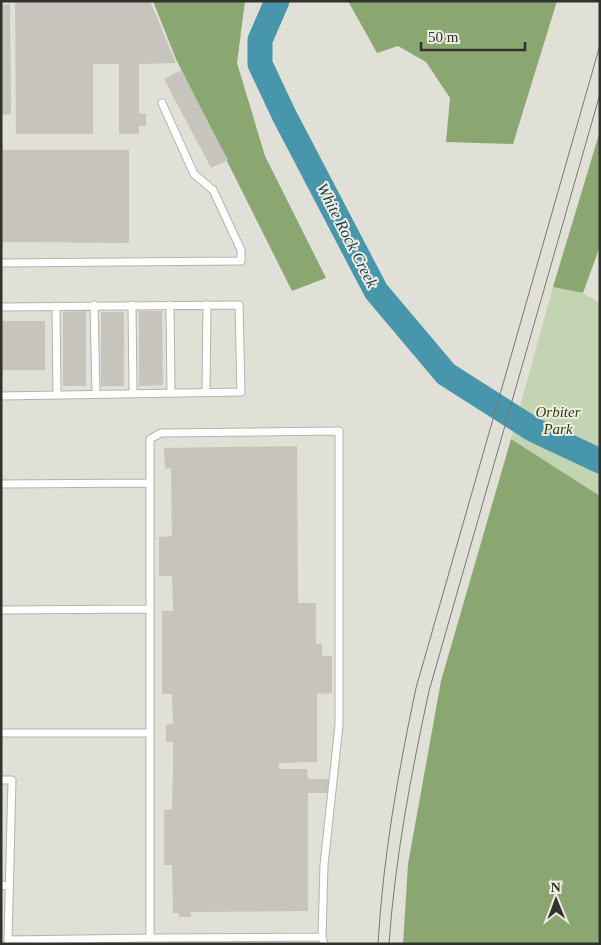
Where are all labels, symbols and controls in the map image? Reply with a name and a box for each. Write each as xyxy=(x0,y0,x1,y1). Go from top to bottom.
scale bar xyxy=(421,20,525,52)
text: 50 m xyxy=(428,29,459,45)
water label: White Rock Creek xyxy=(314,180,382,291)
park label: Orbiter Park xyxy=(536,404,581,437)
north arrow xyxy=(531,875,581,925)
text: N xyxy=(551,880,561,895)

